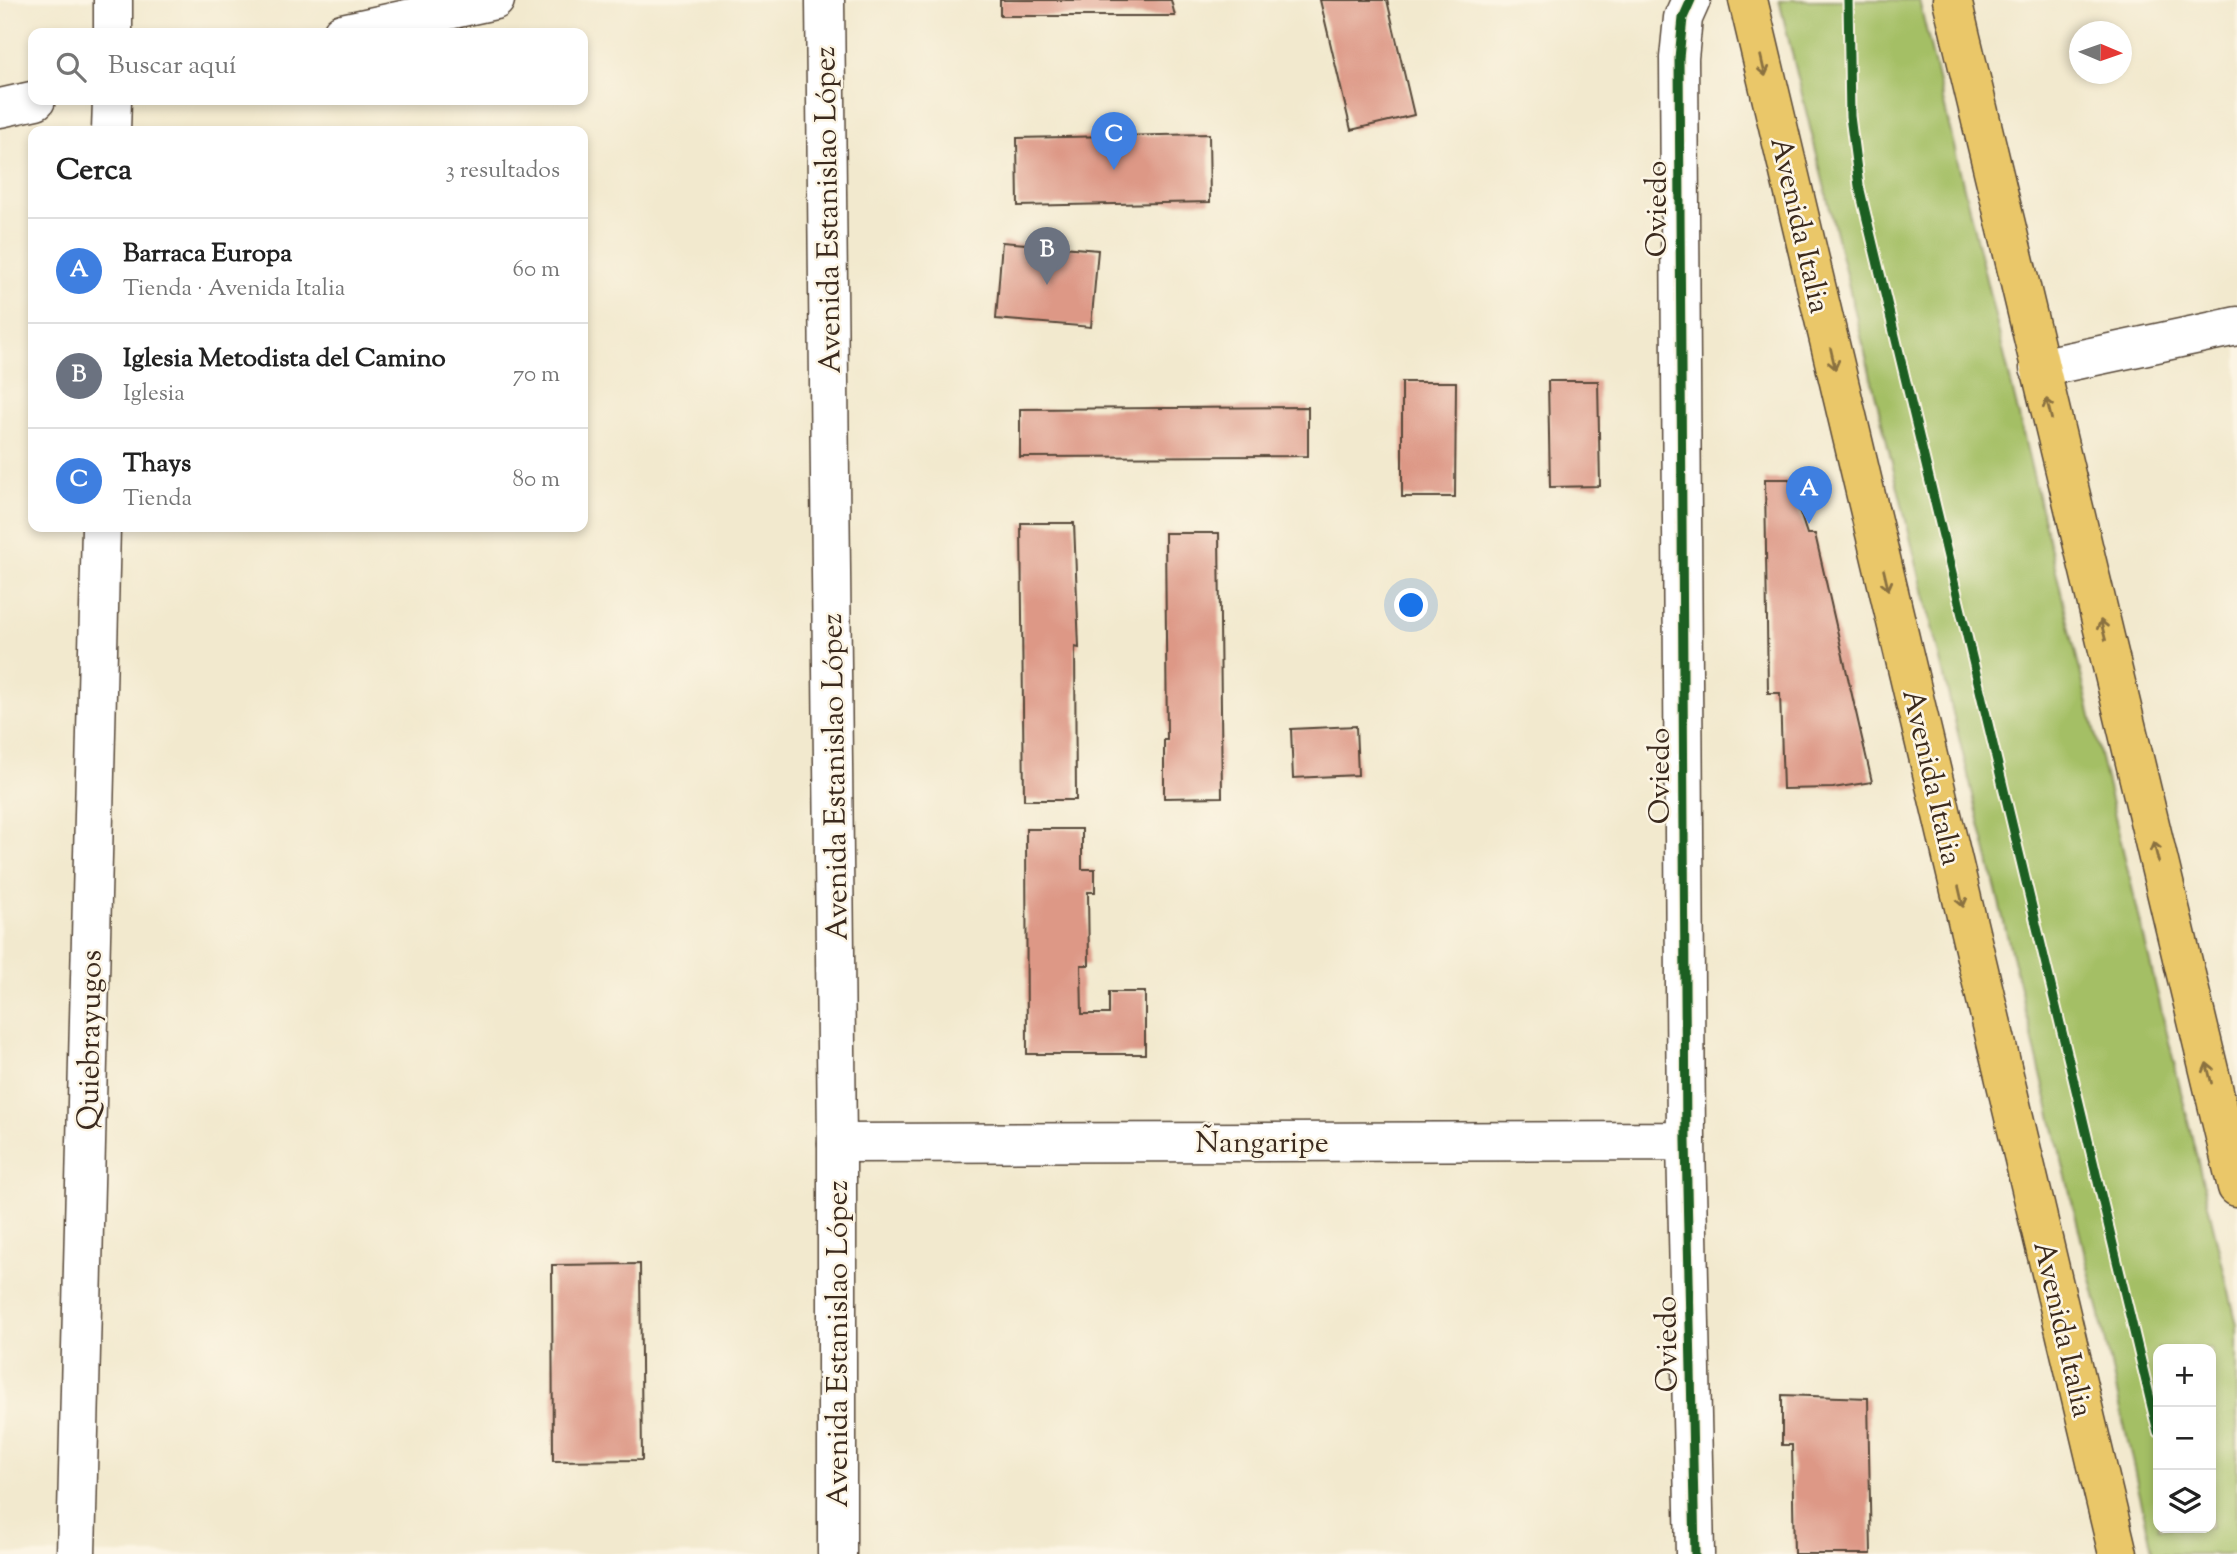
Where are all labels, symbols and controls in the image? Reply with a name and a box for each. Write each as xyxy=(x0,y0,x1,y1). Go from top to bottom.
north arrow xyxy=(2069,21,2132,84)
search box xyxy=(28,28,588,105)
street label: Avenida Estanislao López xyxy=(805,46,854,374)
icon: search xyxy=(52,48,90,86)
text: Buscar aquí xyxy=(108,48,237,85)
one-way arrow xyxy=(1757,54,1771,77)
pin: C xyxy=(1091,112,1137,170)
street label: Avenida Italia xyxy=(1757,133,1840,318)
text: Cerca xyxy=(56,150,132,193)
text: 3 resultados xyxy=(445,155,560,188)
street label: Oviedo xyxy=(1637,161,1680,257)
pin: B xyxy=(1024,227,1070,285)
text: Barraca Europa xyxy=(123,236,292,273)
text: A xyxy=(70,254,88,287)
text: 60 m xyxy=(512,254,560,287)
text: Tienda · Avenida Italia xyxy=(123,273,345,306)
text: Iglesia Metodista del Camino xyxy=(123,341,446,378)
one-way arrow xyxy=(1827,347,1840,370)
text: B xyxy=(72,359,86,392)
text: 70 m xyxy=(513,359,560,392)
text: Iglesia xyxy=(123,378,185,411)
one-way arrow xyxy=(2042,398,2055,421)
text: Thays xyxy=(123,446,191,483)
text: C xyxy=(70,464,88,497)
text: 80 m xyxy=(512,464,560,497)
pin: A xyxy=(1786,466,1832,524)
text: Tienda xyxy=(123,483,192,516)
one-way arrow xyxy=(1880,569,1893,591)
your location xyxy=(1394,588,1428,622)
street label: Avenida Estanislao López xyxy=(812,613,861,941)
one-way arrow xyxy=(2095,620,2108,642)
street label: Avenida Italia xyxy=(1889,685,1972,870)
street label: Oviedo xyxy=(1640,728,1683,824)
one-way arrow xyxy=(2149,841,2162,863)
one-way arrow xyxy=(1955,885,1969,908)
street label: Quiebrayugos xyxy=(68,949,115,1131)
one-way arrow xyxy=(2202,1062,2216,1085)
street label: Ñangaripe xyxy=(1195,1123,1329,1166)
street label: Avenida Estanislao López xyxy=(818,1180,861,1508)
street label: Avenida Italia xyxy=(2020,1237,2103,1422)
street label: Oviedo xyxy=(1646,1295,1691,1393)
map controls xyxy=(2153,1344,2216,1533)
button: + xyxy=(2153,1344,2216,1407)
button: − xyxy=(2153,1407,2216,1470)
button: layers xyxy=(2153,1470,2216,1533)

